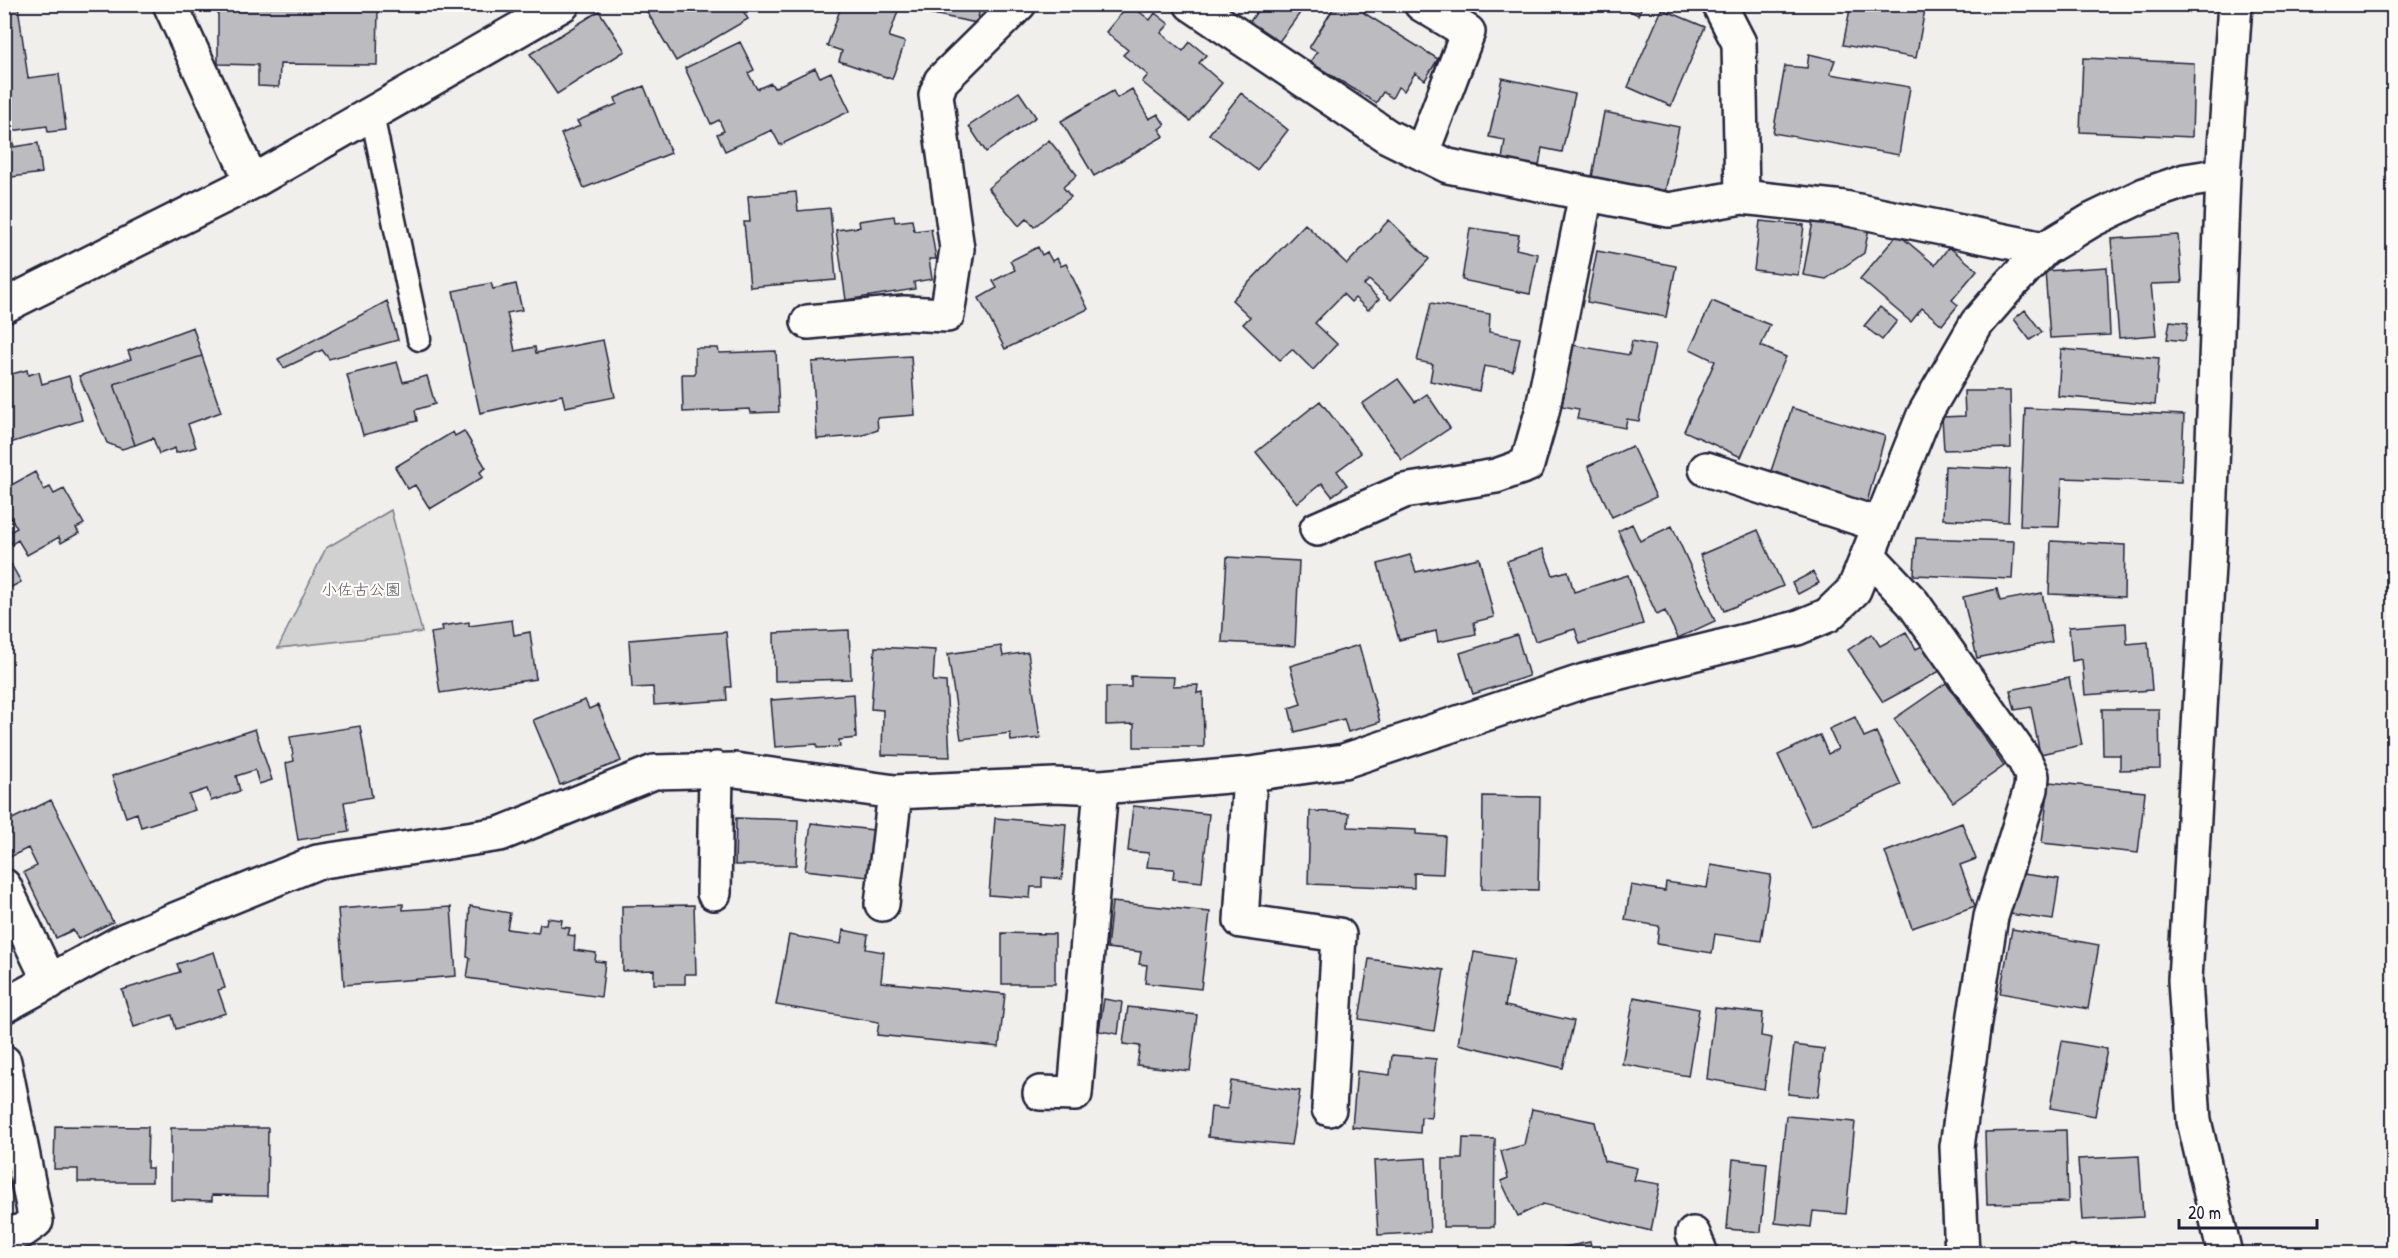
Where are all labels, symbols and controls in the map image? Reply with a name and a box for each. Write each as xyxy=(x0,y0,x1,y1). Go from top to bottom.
park label: 小佐古公園 xyxy=(321,578,401,600)
scale bar xyxy=(2179,1192,2317,1230)
text: 20 m xyxy=(2188,1200,2221,1225)

